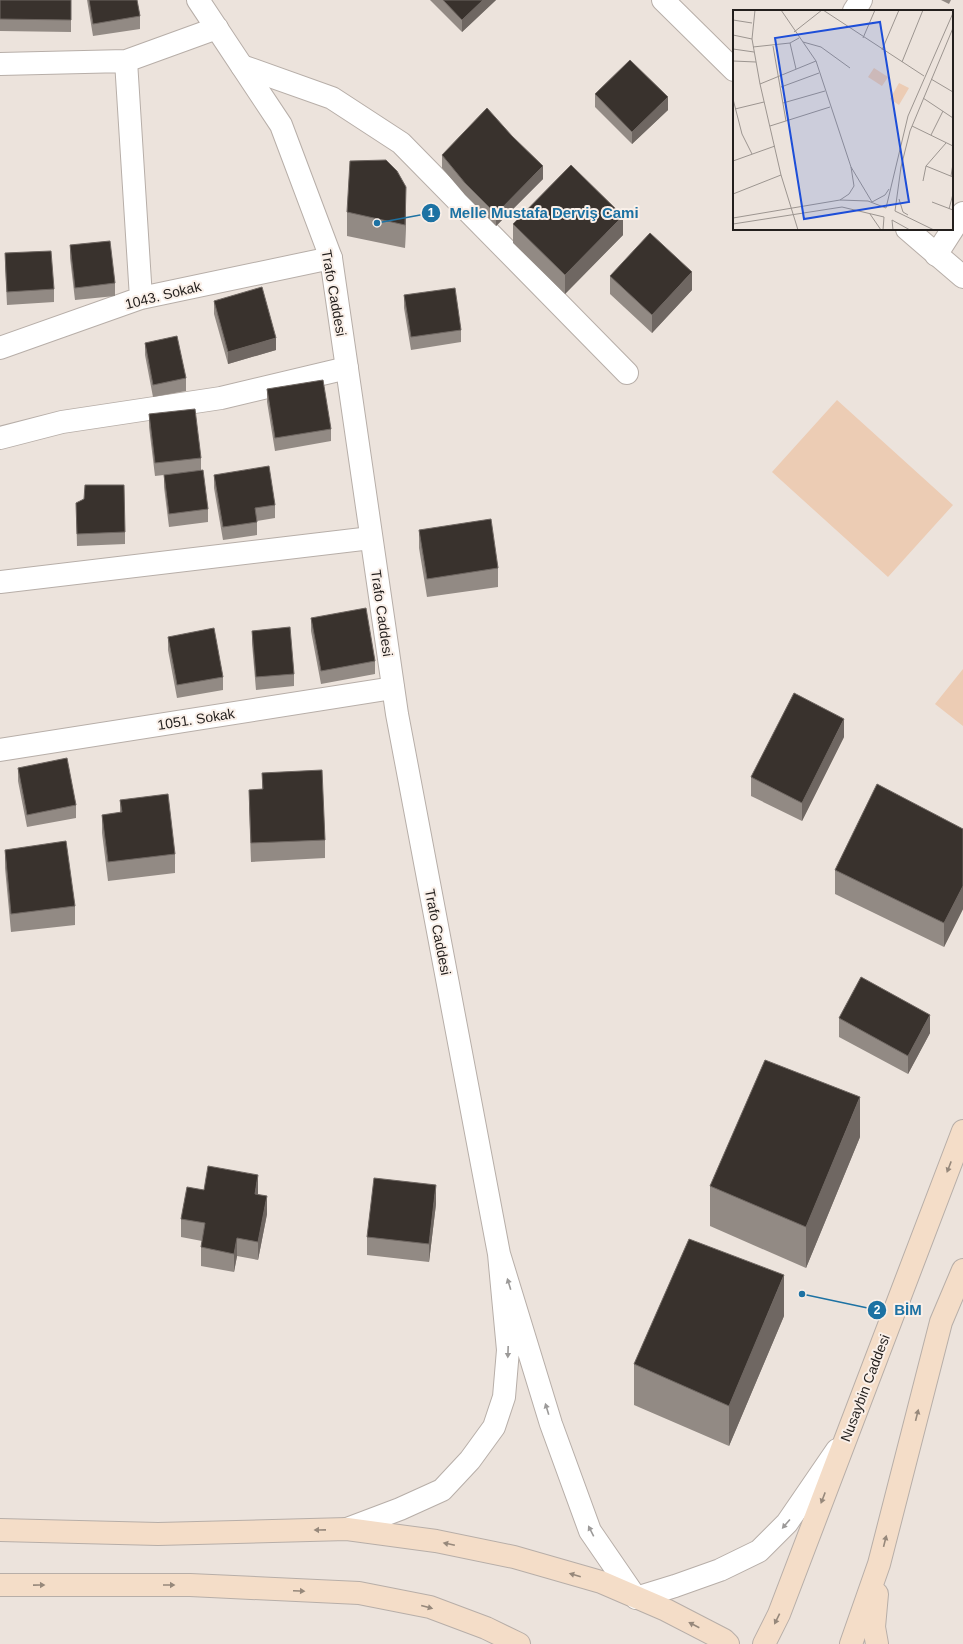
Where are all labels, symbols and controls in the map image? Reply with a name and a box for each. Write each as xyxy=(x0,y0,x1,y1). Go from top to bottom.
inset map xyxy=(733,10,953,230)
callout: Melle Mustafa Derviş Cami xyxy=(421,200,646,227)
text: Melle Mustafa Derviş Cami xyxy=(449,204,639,221)
text: 1 xyxy=(428,206,435,220)
street label: Trafo Caddesi xyxy=(319,249,349,337)
street label: 1043. Sokak xyxy=(123,278,204,312)
street label: Trafo Caddesi xyxy=(368,569,396,657)
street label: 1051. Sokak xyxy=(156,705,237,733)
street label: Trafo Caddesi xyxy=(422,888,454,976)
one-way arrow xyxy=(946,1162,952,1174)
one-way arrow xyxy=(506,1278,512,1290)
callout: BİM xyxy=(867,1296,930,1323)
text: BİM xyxy=(894,1301,922,1318)
text: 2 xyxy=(874,1303,881,1317)
street label: Nusaybin Caddesi xyxy=(837,1332,893,1444)
one-way arrow xyxy=(504,1346,511,1358)
one-way arrow xyxy=(544,1402,550,1414)
one-way arrow xyxy=(915,1409,921,1421)
one-way arrow xyxy=(820,1493,826,1505)
one-way arrow xyxy=(781,1519,790,1529)
one-way arrow xyxy=(588,1525,594,1536)
one-way arrow xyxy=(313,1527,326,1533)
one-way arrow xyxy=(882,1534,888,1546)
one-way arrow xyxy=(442,1540,455,1546)
one-way arrow xyxy=(568,1572,580,1578)
one-way arrow xyxy=(33,1582,46,1588)
one-way arrow xyxy=(163,1582,176,1588)
one-way arrow xyxy=(293,1588,306,1594)
one-way arrow xyxy=(421,1605,433,1611)
one-way arrow xyxy=(774,1614,780,1625)
one-way arrow xyxy=(689,1622,700,1628)

